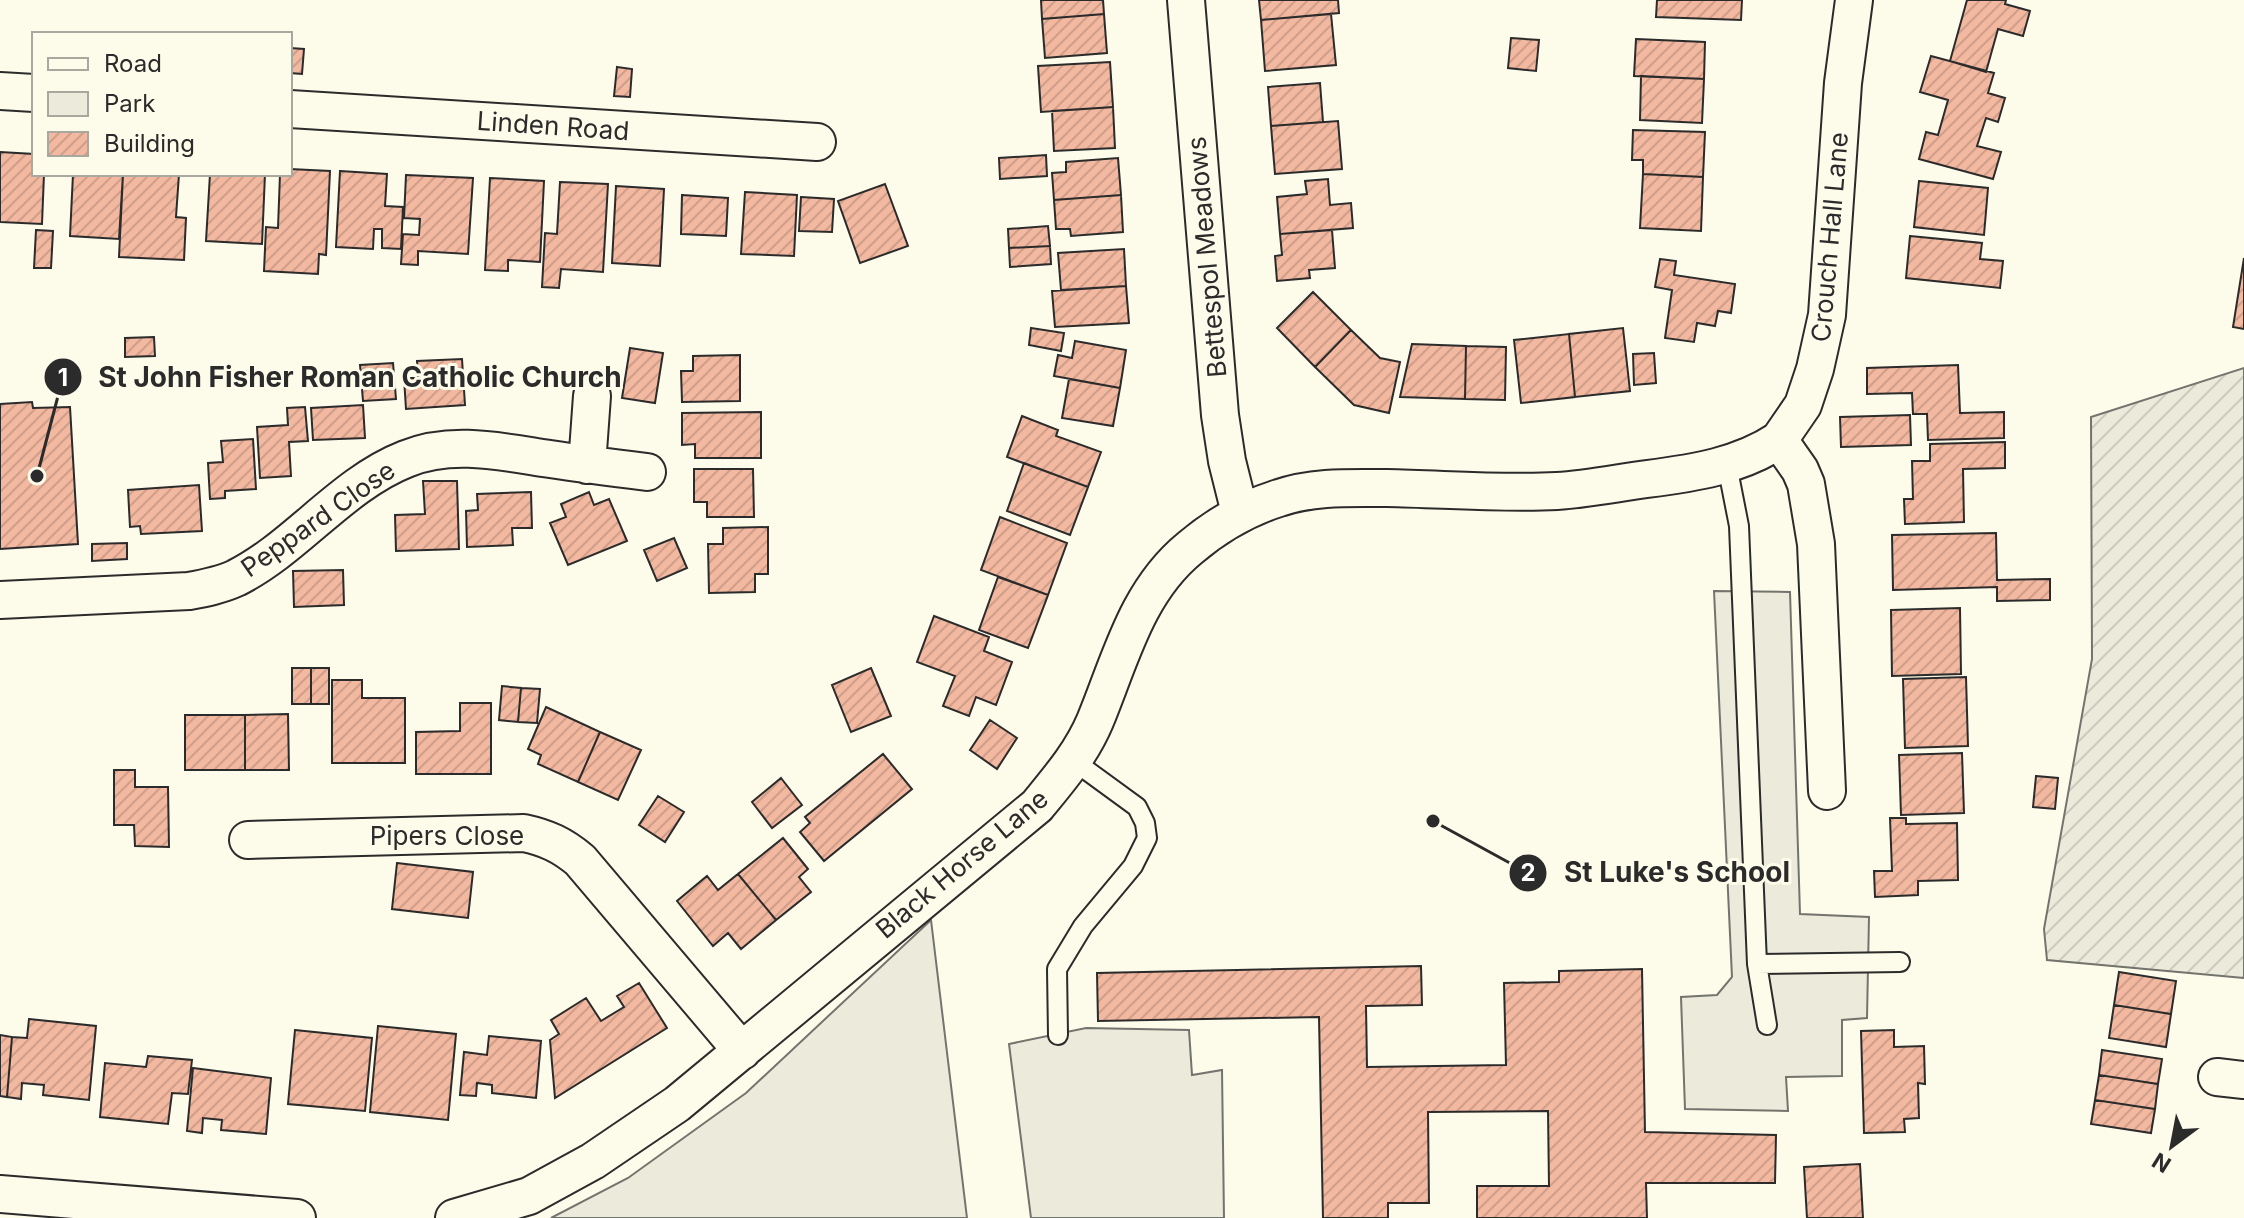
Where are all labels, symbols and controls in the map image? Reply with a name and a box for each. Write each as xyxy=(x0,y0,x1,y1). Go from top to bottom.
legend xyxy=(32,32,292,176)
text: Road xyxy=(104,49,162,78)
text: Park xyxy=(104,89,155,118)
street label: Linden Road xyxy=(476,105,630,146)
text: Building xyxy=(104,129,195,158)
street label: Crouch Hall Lane xyxy=(1805,131,1854,343)
street label: Bettespol Meadows xyxy=(1181,135,1232,379)
callout: St John Fisher Roman Catholic Church xyxy=(43,351,638,403)
text: St John Fisher Roman Catholic Church xyxy=(98,360,622,394)
text: 1 xyxy=(58,363,68,392)
street label: Peppard Close xyxy=(235,454,401,583)
street label: Black Horse Lane xyxy=(869,783,1054,945)
street label: Pipers Close xyxy=(370,820,524,851)
callout: St Luke's School xyxy=(1508,847,1806,899)
text: St Luke's School xyxy=(1564,855,1790,889)
text: 2 xyxy=(1520,858,1536,887)
north arrow xyxy=(2132,1106,2212,1186)
text: N xyxy=(2147,1147,2175,1178)

